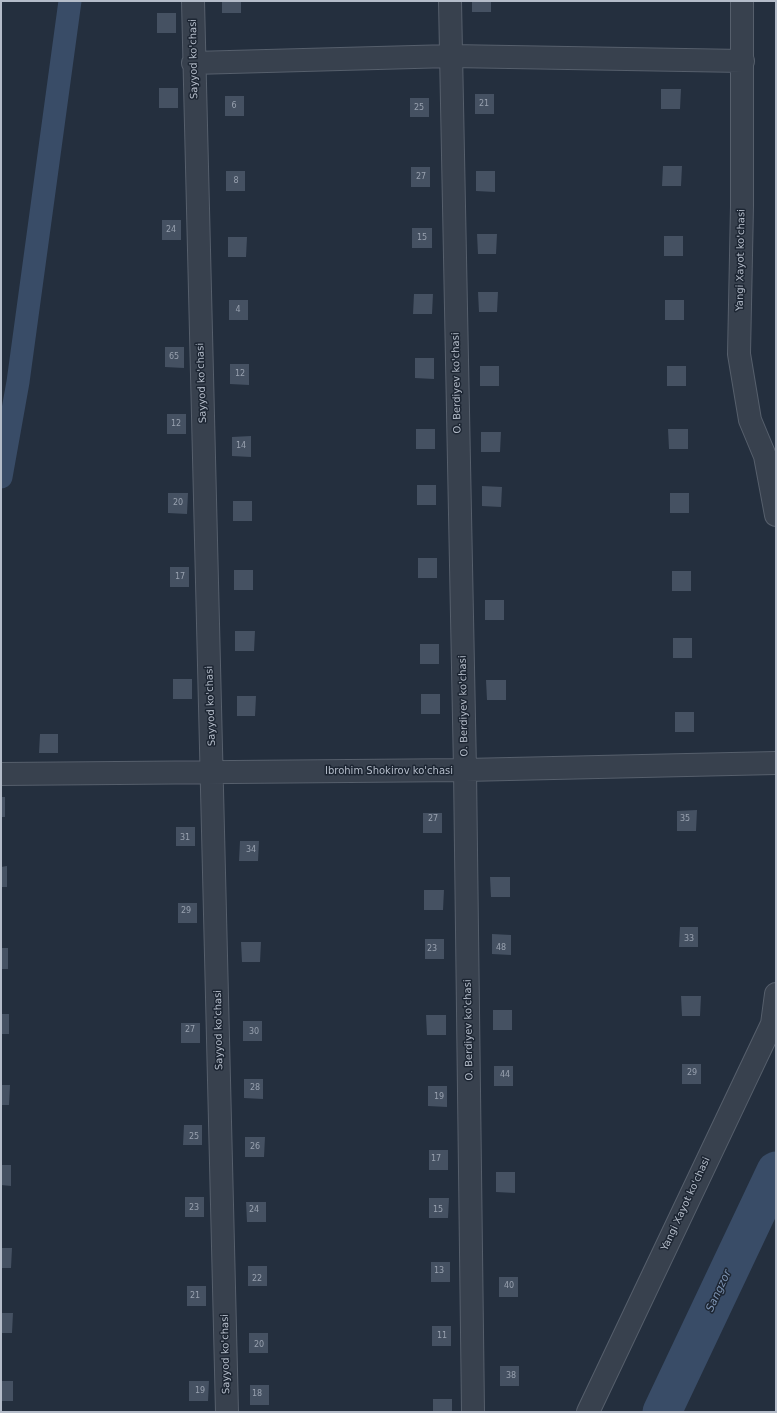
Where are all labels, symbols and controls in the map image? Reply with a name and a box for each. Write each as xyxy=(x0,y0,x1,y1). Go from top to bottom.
street label: Sayyod ko'chasi xyxy=(187,19,201,99)
house number: 21 xyxy=(479,99,489,109)
house number: 6 xyxy=(231,101,237,111)
house number: 25 xyxy=(414,103,424,113)
house number: 27 xyxy=(416,172,426,182)
house number: 8 xyxy=(233,176,239,186)
street label: Yangi Xayot ko'chasi xyxy=(734,209,748,311)
house number: 24 xyxy=(166,225,176,235)
house number: 15 xyxy=(417,233,427,243)
house number: 4 xyxy=(235,305,241,315)
street label: O. Berdiyev ko'chasi xyxy=(450,332,464,434)
street label: Sayyod ko'chasi xyxy=(195,343,209,423)
house number: 65 xyxy=(169,352,179,362)
house number: 12 xyxy=(235,369,245,379)
house number: 12 xyxy=(171,419,181,429)
house number: 14 xyxy=(236,441,246,451)
house number: 20 xyxy=(173,498,183,508)
house number: 17 xyxy=(175,572,185,582)
street label: O. Berdiyev ko'chasi xyxy=(457,655,471,757)
street label: Sayyod ko'chasi xyxy=(204,666,218,746)
street label: Ibrohim Shokirov ko'chasi xyxy=(325,765,453,777)
house number: 27 xyxy=(428,814,438,824)
house number: 35 xyxy=(680,814,690,824)
house number: 31 xyxy=(180,833,190,843)
house number: 34 xyxy=(246,845,256,855)
house number: 29 xyxy=(181,906,191,916)
house number: 33 xyxy=(684,934,694,944)
house number: 48 xyxy=(496,943,506,953)
house number: 23 xyxy=(427,944,437,954)
street label: O. Berdiyev ko'chasi xyxy=(462,979,476,1081)
street label: Sayyod ko'chasi xyxy=(212,990,226,1070)
house number: 27 xyxy=(185,1025,195,1035)
house number: 30 xyxy=(249,1027,259,1037)
house number: 29 xyxy=(687,1068,697,1078)
house number: 44 xyxy=(500,1070,510,1080)
house number: 28 xyxy=(250,1083,260,1093)
house number: 19 xyxy=(434,1092,444,1102)
house number: 25 xyxy=(189,1132,199,1142)
house number: 26 xyxy=(250,1142,260,1152)
house number: 17 xyxy=(431,1154,441,1164)
street label: Yangi Xayot ko'chasi xyxy=(659,1155,713,1253)
house number: 23 xyxy=(189,1203,199,1213)
house number: 24 xyxy=(249,1205,259,1215)
house number: 15 xyxy=(433,1205,443,1215)
house number: 13 xyxy=(434,1266,444,1276)
water label: Sangzor xyxy=(704,1268,734,1314)
house number: 22 xyxy=(252,1274,262,1284)
house number: 40 xyxy=(504,1281,514,1291)
house number: 21 xyxy=(190,1291,200,1301)
street label: Sayyod ko'chasi xyxy=(219,1314,233,1394)
house number: 11 xyxy=(437,1331,447,1341)
house number: 20 xyxy=(254,1340,264,1350)
house number: 38 xyxy=(506,1371,516,1381)
house number: 19 xyxy=(195,1386,205,1396)
house number: 18 xyxy=(252,1389,262,1399)

